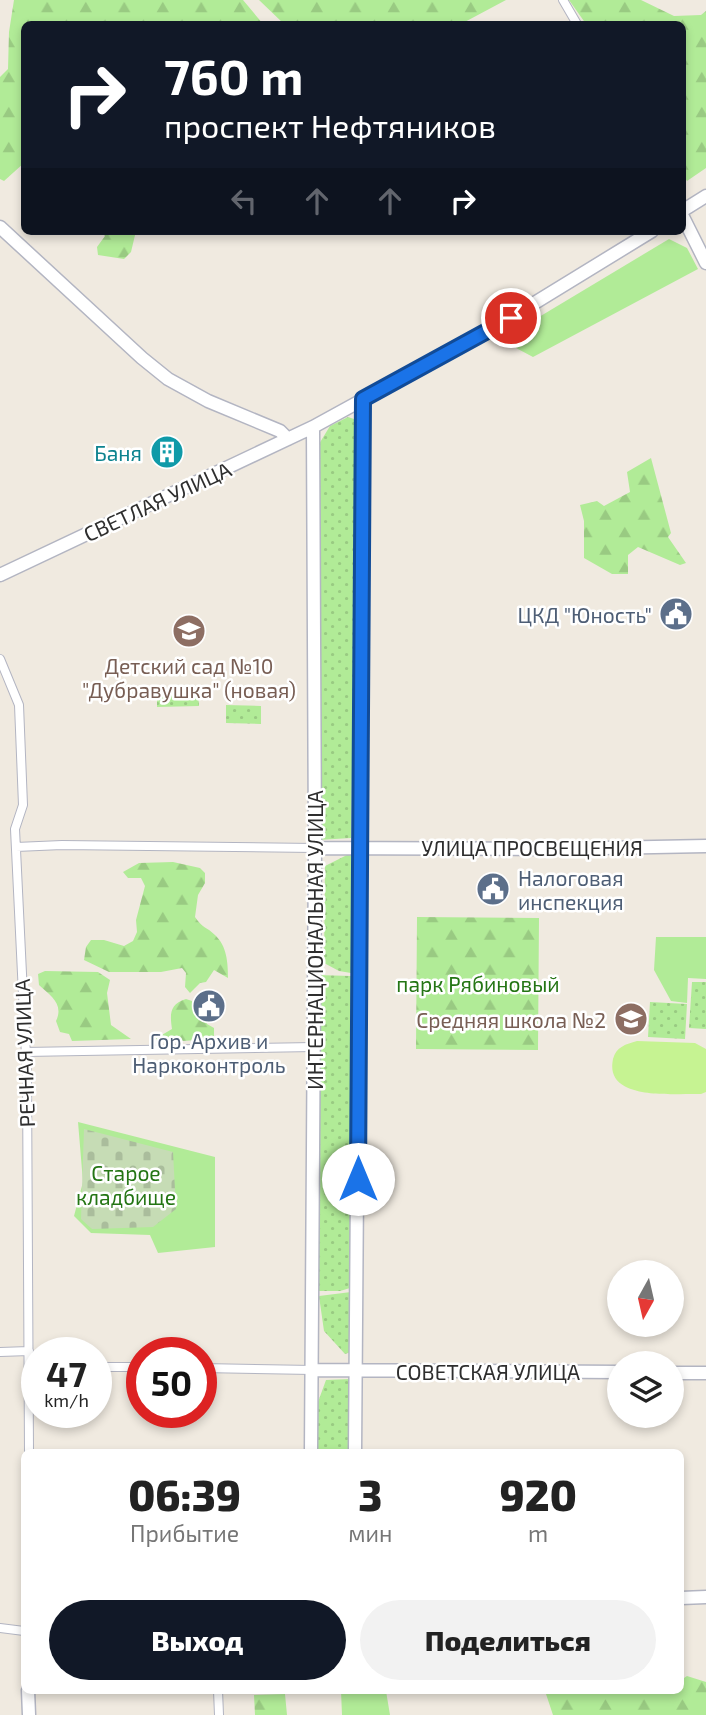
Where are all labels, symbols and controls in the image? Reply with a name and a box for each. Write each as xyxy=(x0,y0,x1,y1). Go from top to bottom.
text: 760 m xyxy=(164,46,303,105)
icon: right xyxy=(49,49,140,140)
text: проспект Нефтяников xyxy=(164,106,496,144)
icon: left xyxy=(225,182,263,220)
icon: ahead xyxy=(298,182,336,220)
icon: ahead xyxy=(371,182,409,220)
icon: right xyxy=(444,182,482,220)
pin xyxy=(481,288,541,348)
icon: arrive xyxy=(492,299,530,337)
building icon: Баня xyxy=(148,433,186,471)
place label: Баня xyxy=(94,440,142,465)
street label: СВЕТЛАЯ УЛИЦА xyxy=(79,456,235,546)
public building icon: ЦКД "Юность" xyxy=(657,595,695,633)
place label: ЦКД "Юность" xyxy=(518,602,652,627)
school or university icon: Детский сад №10 "Дубравушка" (новая) xyxy=(170,612,208,650)
place label: Детский сад №10 "Дубравушка" (новая) xyxy=(82,653,296,703)
street label: ИНТЕРНАЦИОНАЛЬНАЯ УЛИЦА xyxy=(302,790,327,1090)
street label: УЛИЦА ПРОСВЕЩЕНИЯ xyxy=(421,835,643,860)
place label: Налоговая инспекция xyxy=(518,865,624,914)
public building icon: Налоговая инспекция xyxy=(474,870,512,908)
park label: парк Рябиновый xyxy=(396,971,560,996)
street label: РЕЧНАЯ УЛИЦА xyxy=(9,978,39,1128)
public building icon: Гор. Архив и Наркоконтроль xyxy=(190,987,228,1025)
school or university icon: Средняя школа №2 xyxy=(612,1000,650,1038)
place label: Средняя школа №2 xyxy=(416,1007,606,1032)
place label: Гор. Архив и Наркоконтроль xyxy=(132,1028,286,1077)
position arrow xyxy=(321,1142,395,1216)
park label: Старое кладбище xyxy=(76,1160,176,1209)
north arrow xyxy=(607,1260,684,1337)
map controls xyxy=(607,1260,684,1428)
speed limit sign: 50 xyxy=(126,1337,217,1428)
button: layers xyxy=(607,1351,684,1428)
text: 47 xyxy=(46,1352,87,1394)
street label: СОВЕТСКАЯ УЛИЦА xyxy=(396,1359,580,1384)
text: km/h xyxy=(44,1389,89,1411)
text: 06:39 xyxy=(128,1469,241,1519)
text: 3 xyxy=(358,1469,382,1519)
text: 920 xyxy=(500,1469,577,1519)
text: Прибытие xyxy=(130,1519,239,1547)
text: мин xyxy=(348,1519,392,1547)
text: m xyxy=(528,1519,548,1547)
button: Выход xyxy=(49,1600,346,1680)
button: Поделиться xyxy=(360,1600,656,1680)

